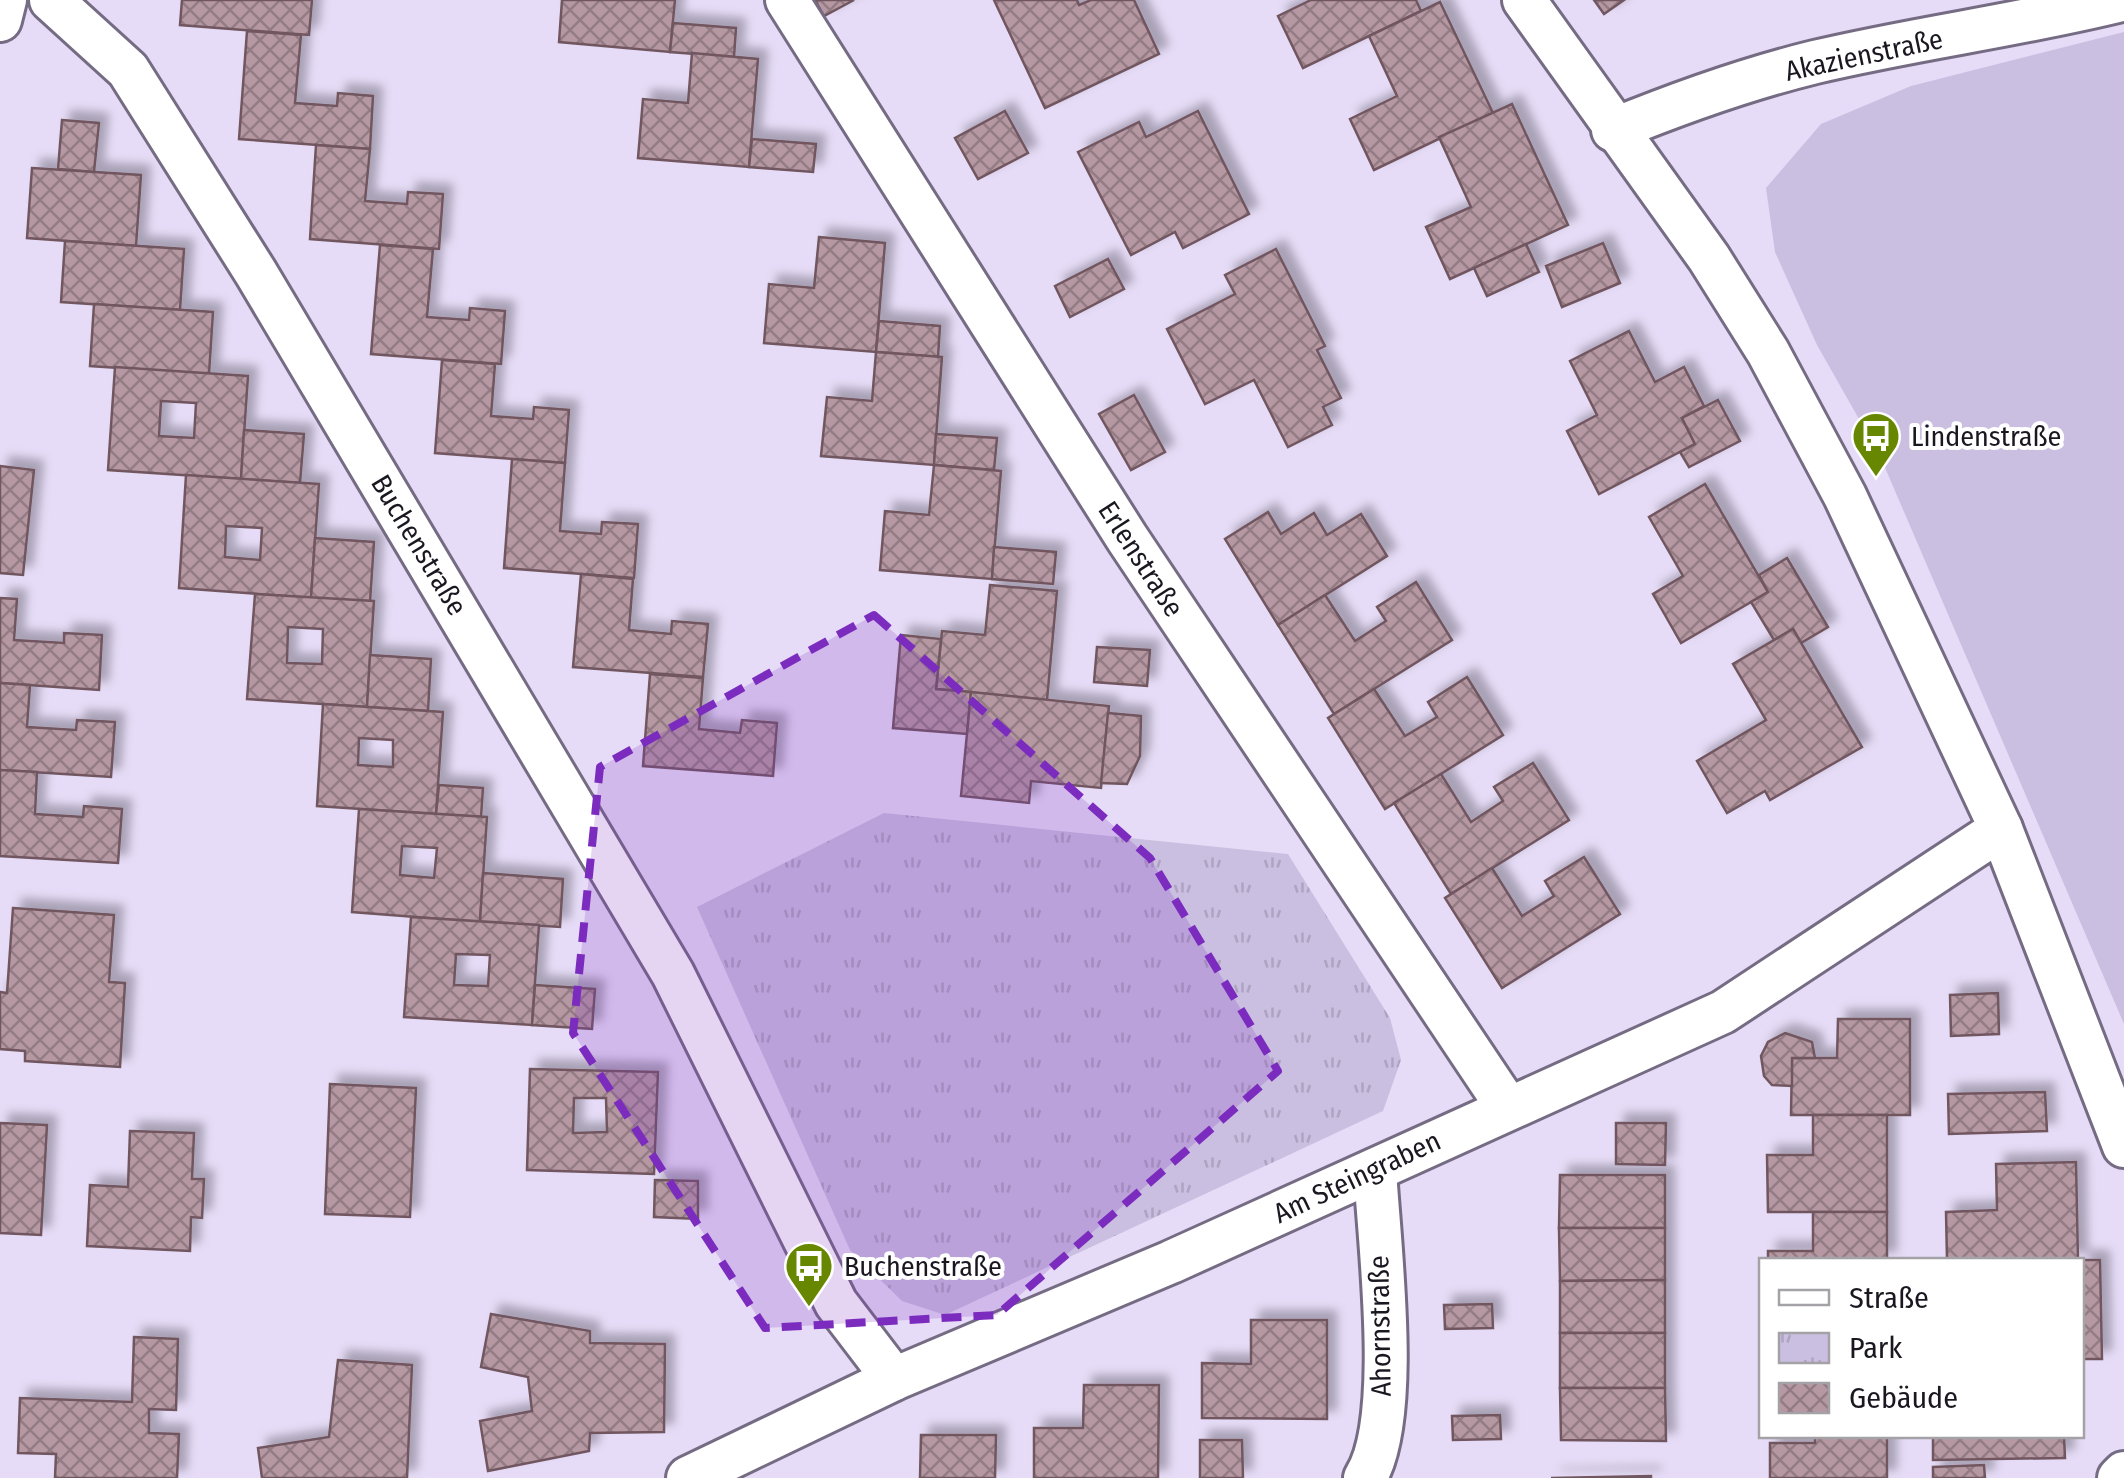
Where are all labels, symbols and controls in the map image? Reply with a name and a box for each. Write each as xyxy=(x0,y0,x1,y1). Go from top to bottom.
street label: Akazienstraße xyxy=(1782,22,1946,88)
bus stop icon: Lindenstraße xyxy=(1850,410,1902,478)
place label: Lindenstraße xyxy=(1911,420,2061,453)
street label: Buchenstraße xyxy=(364,469,474,621)
street label: Erlenstraße xyxy=(1091,495,1191,623)
street label: Am Steingraben xyxy=(1268,1124,1446,1230)
bus stop icon: Buchenstraße xyxy=(783,1240,835,1308)
place label: Buchenstraße xyxy=(844,1250,1002,1283)
street label: Ahornstraße xyxy=(1362,1255,1398,1397)
legend xyxy=(1759,1258,2084,1438)
text: Straße xyxy=(1849,1280,1929,1316)
text: Park xyxy=(1849,1330,1902,1366)
text: Gebäude xyxy=(1849,1380,1958,1416)

